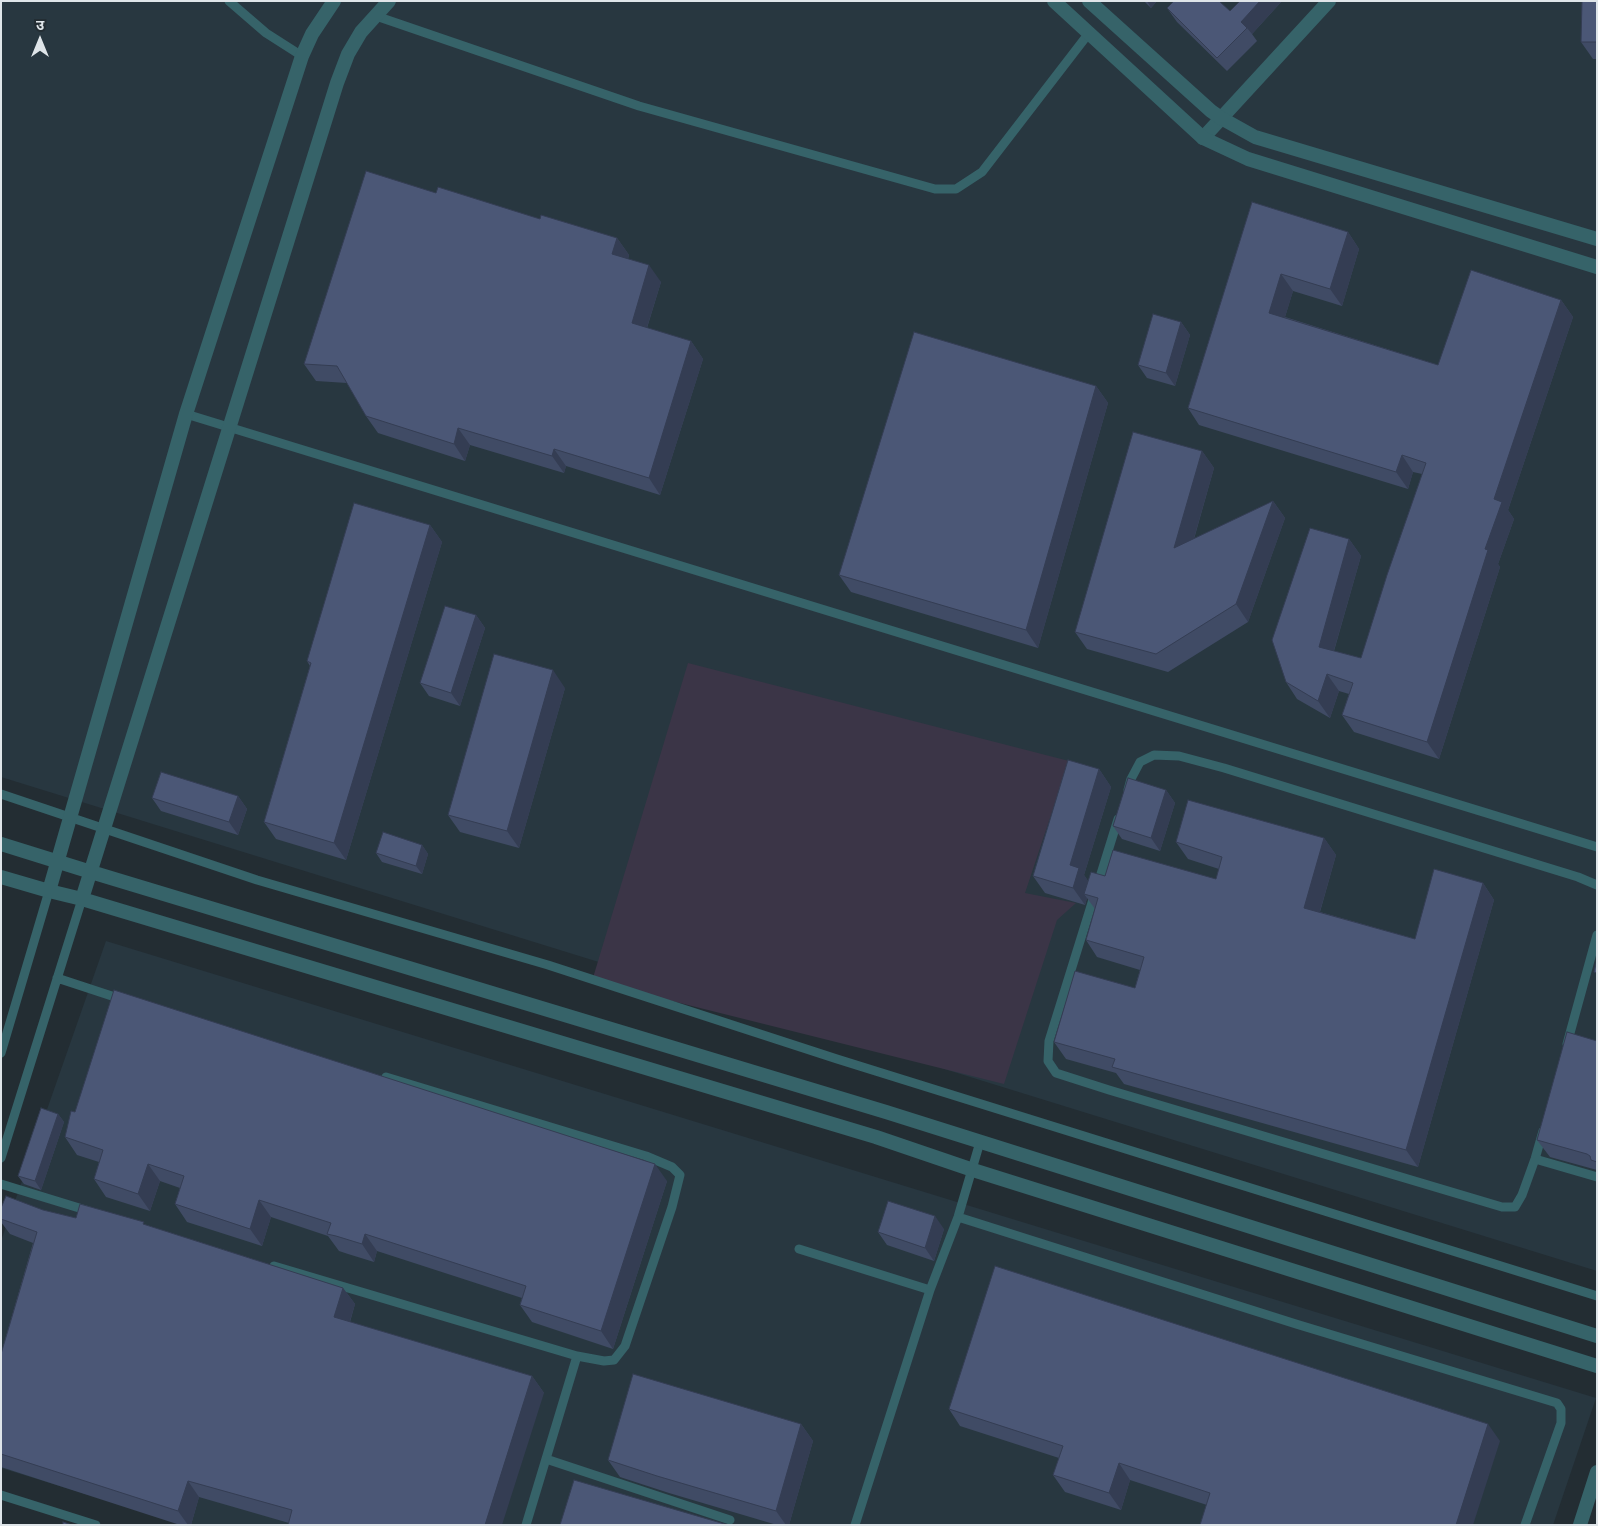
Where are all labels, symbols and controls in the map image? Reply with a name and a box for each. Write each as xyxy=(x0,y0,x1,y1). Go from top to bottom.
north arrow xyxy=(15,15,65,65)
text: उ xyxy=(36,15,44,35)

